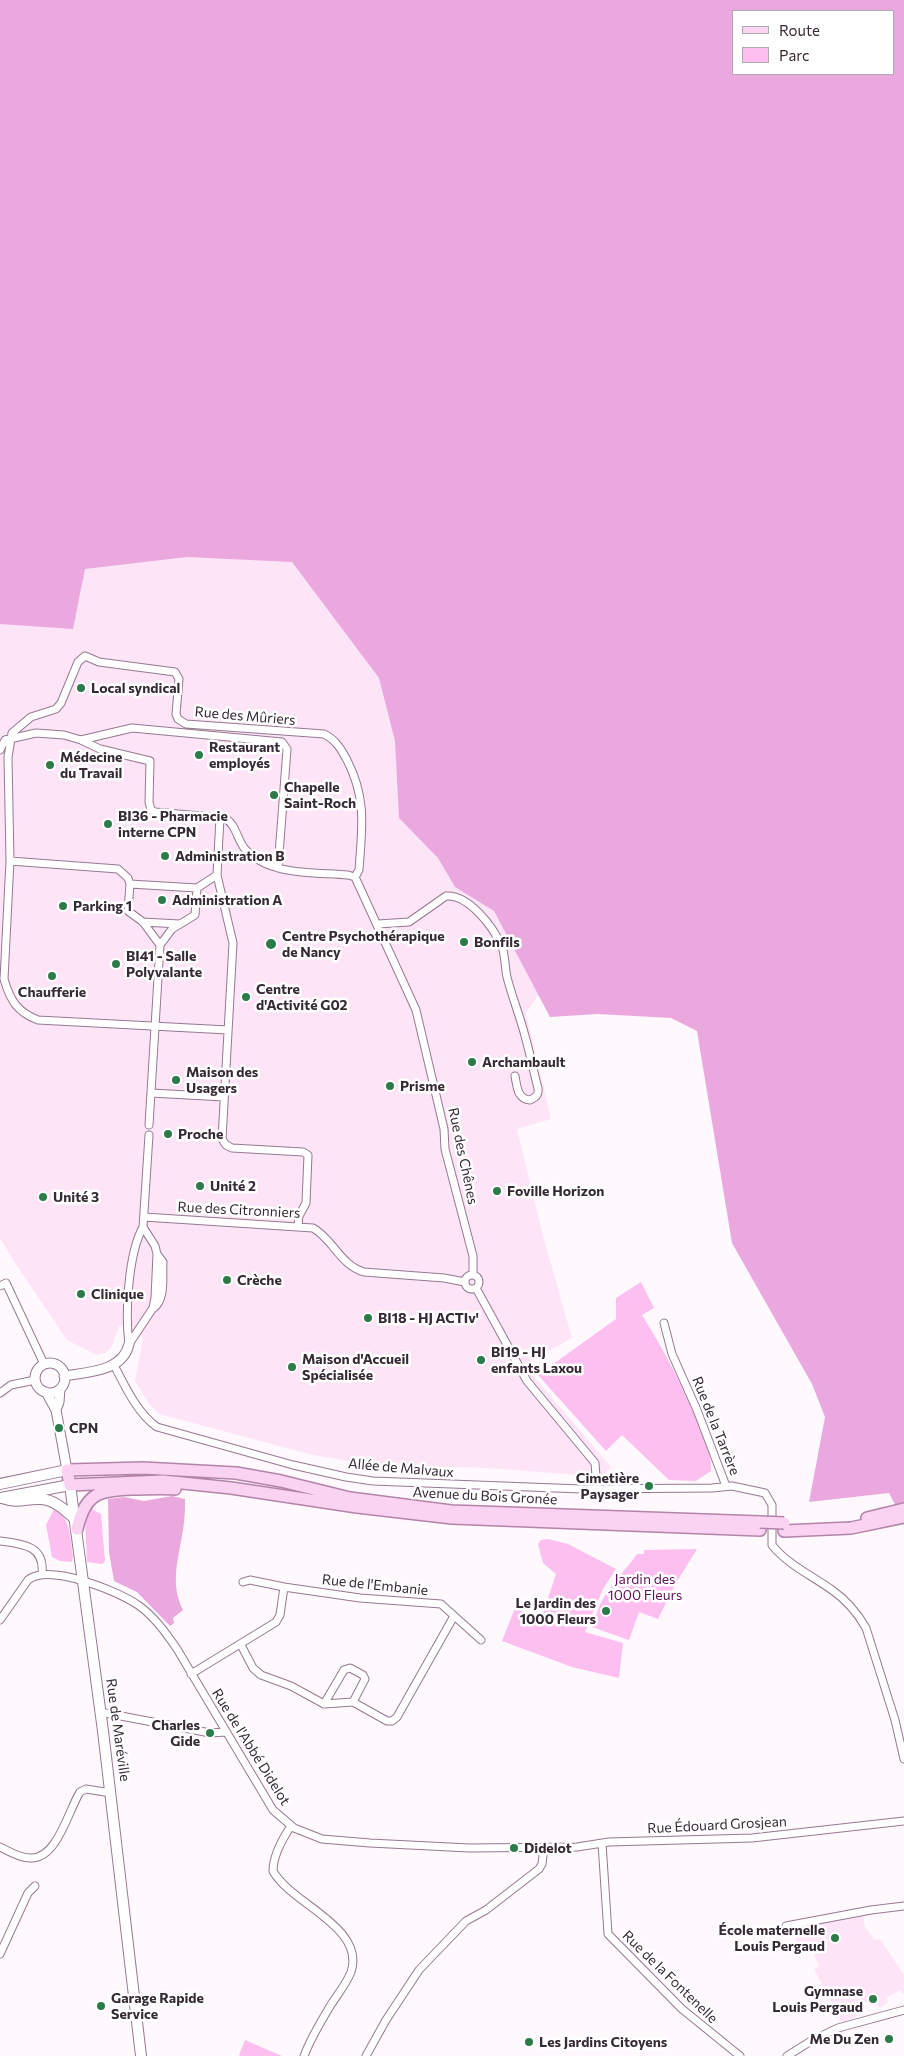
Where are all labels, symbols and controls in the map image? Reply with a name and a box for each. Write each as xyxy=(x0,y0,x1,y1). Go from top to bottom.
legend xyxy=(732,10,894,75)
text: Route xyxy=(779,21,820,39)
text: Parc xyxy=(779,46,809,64)
place label: Local syndical xyxy=(91,680,180,696)
marker: Local syndical xyxy=(75,682,87,694)
street label: Rue des Mûriers xyxy=(194,703,296,729)
place label: Restaurant employés xyxy=(209,739,280,772)
place label: Médecine du Travail xyxy=(60,749,122,782)
marker: Restaurant employés xyxy=(193,749,205,761)
marker: Médecine du Travail xyxy=(44,759,56,771)
place label: Chapelle Saint-Roch xyxy=(284,779,356,812)
marker: Chapelle Saint-Roch xyxy=(268,789,280,801)
place label: BI36 - Pharmacie interne CPN xyxy=(118,808,228,840)
marker: BI36 - Pharmacie interne CPN xyxy=(102,818,114,830)
place label: Administration B xyxy=(175,848,285,864)
marker: Administration B xyxy=(159,850,171,862)
place label: Administration A xyxy=(172,892,282,908)
marker: Administration A xyxy=(156,894,168,906)
place label: Parking 1 xyxy=(73,898,132,914)
marker: Parking 1 xyxy=(57,900,69,912)
place label: Centre Psychothérapique de Nancy xyxy=(282,928,445,960)
place label: Bonfils xyxy=(474,934,520,950)
marker: Bonfils xyxy=(458,936,470,948)
marker: Centre Psychothérapique de Nancy xyxy=(264,937,278,951)
place label: BI41 - Salle Polyvalante xyxy=(126,948,202,980)
marker: BI41 - Salle Polyvalante xyxy=(110,958,122,970)
marker: Chaufferie xyxy=(46,970,58,982)
place label: Centre d'Activité G02 xyxy=(256,981,348,1014)
place label: Chaufferie xyxy=(18,984,86,1000)
marker: Centre d'Activité G02 xyxy=(240,991,252,1003)
place label: Archambault xyxy=(482,1054,565,1070)
marker: Archambault xyxy=(466,1056,478,1068)
place label: Maison des Usagers xyxy=(186,1064,258,1096)
marker: Maison des Usagers xyxy=(170,1074,182,1086)
place label: Prisme xyxy=(400,1078,445,1094)
marker: Prisme xyxy=(384,1080,396,1092)
street label: Rue des Chênes xyxy=(445,1106,481,1206)
place label: Proche xyxy=(178,1126,223,1142)
marker: Proche xyxy=(162,1128,174,1140)
place label: Unité 2 xyxy=(210,1178,256,1194)
marker: Unité 2 xyxy=(194,1180,206,1192)
place label: Foville Horizon xyxy=(507,1183,604,1199)
marker: Foville Horizon xyxy=(491,1185,503,1197)
place label: Unité 3 xyxy=(53,1189,99,1205)
marker: Unité 3 xyxy=(37,1191,49,1203)
street label: Rue des Citronniers xyxy=(177,1198,301,1222)
place label: Crèche xyxy=(237,1272,282,1288)
marker: Crèche xyxy=(221,1274,233,1286)
place label: Clinique xyxy=(91,1286,144,1302)
marker: Clinique xyxy=(75,1288,87,1300)
place label: BI18 - HJ ACTIv' xyxy=(378,1310,479,1326)
marker: BI18 - HJ ACTIv' xyxy=(362,1312,374,1324)
place label: BI19 - HJ enfants Laxou xyxy=(491,1344,582,1376)
place label: Maison d'Accueil Spécialisée xyxy=(302,1351,409,1384)
marker: BI19 - HJ enfants Laxou xyxy=(475,1354,487,1366)
marker: Maison d'Accueil Spécialisée xyxy=(286,1361,298,1373)
street label: Rue de la Tarrère xyxy=(689,1374,743,1478)
place label: CPN xyxy=(69,1420,98,1436)
marker: CPN xyxy=(53,1422,65,1434)
street label: Allée de Malvaux xyxy=(347,1455,455,1481)
place label: Cimetière Paysager xyxy=(576,1470,639,1502)
marker: Cimetière Paysager xyxy=(643,1480,655,1492)
street label: Avenue du Bois Gronée xyxy=(412,1484,558,1508)
street label: Rue de l'Embanie xyxy=(321,1571,429,1599)
park label: Jardin des 1000 Fleurs xyxy=(608,1571,682,1604)
place label: Le Jardin des 1000 Fleurs xyxy=(515,1595,596,1628)
marker: Le Jardin des 1000 Fleurs xyxy=(600,1605,612,1617)
street label: Rue de Maréville xyxy=(102,1677,134,1783)
street label: Rue de l'Abbé Didelot xyxy=(208,1686,294,1808)
place label: Charles Gide xyxy=(151,1717,200,1750)
marker: Charles Gide xyxy=(204,1727,216,1739)
street label: Rue Édouard Grosjean xyxy=(647,1813,787,1837)
place label: Didelot xyxy=(524,1840,572,1856)
marker: Didelot xyxy=(508,1842,520,1854)
place label: École maternelle Louis Pergaud xyxy=(719,1922,825,1954)
street label: Rue de la Fontenelle xyxy=(619,1927,721,2027)
marker: École maternelle Louis Pergaud xyxy=(829,1932,841,1944)
place label: Gymnase Louis Pergaud xyxy=(772,1983,863,2015)
place label: Garage Rapide Service xyxy=(111,1990,204,2022)
marker: Gymnase Louis Pergaud xyxy=(867,1993,879,2005)
marker: Garage Rapide Service xyxy=(95,2000,107,2012)
place label: Me Du Zen xyxy=(810,2031,879,2047)
marker: Me Du Zen xyxy=(883,2033,895,2045)
place label: Les Jardins Citoyens xyxy=(539,2034,667,2050)
marker: Les Jardins Citoyens xyxy=(523,2036,535,2048)

